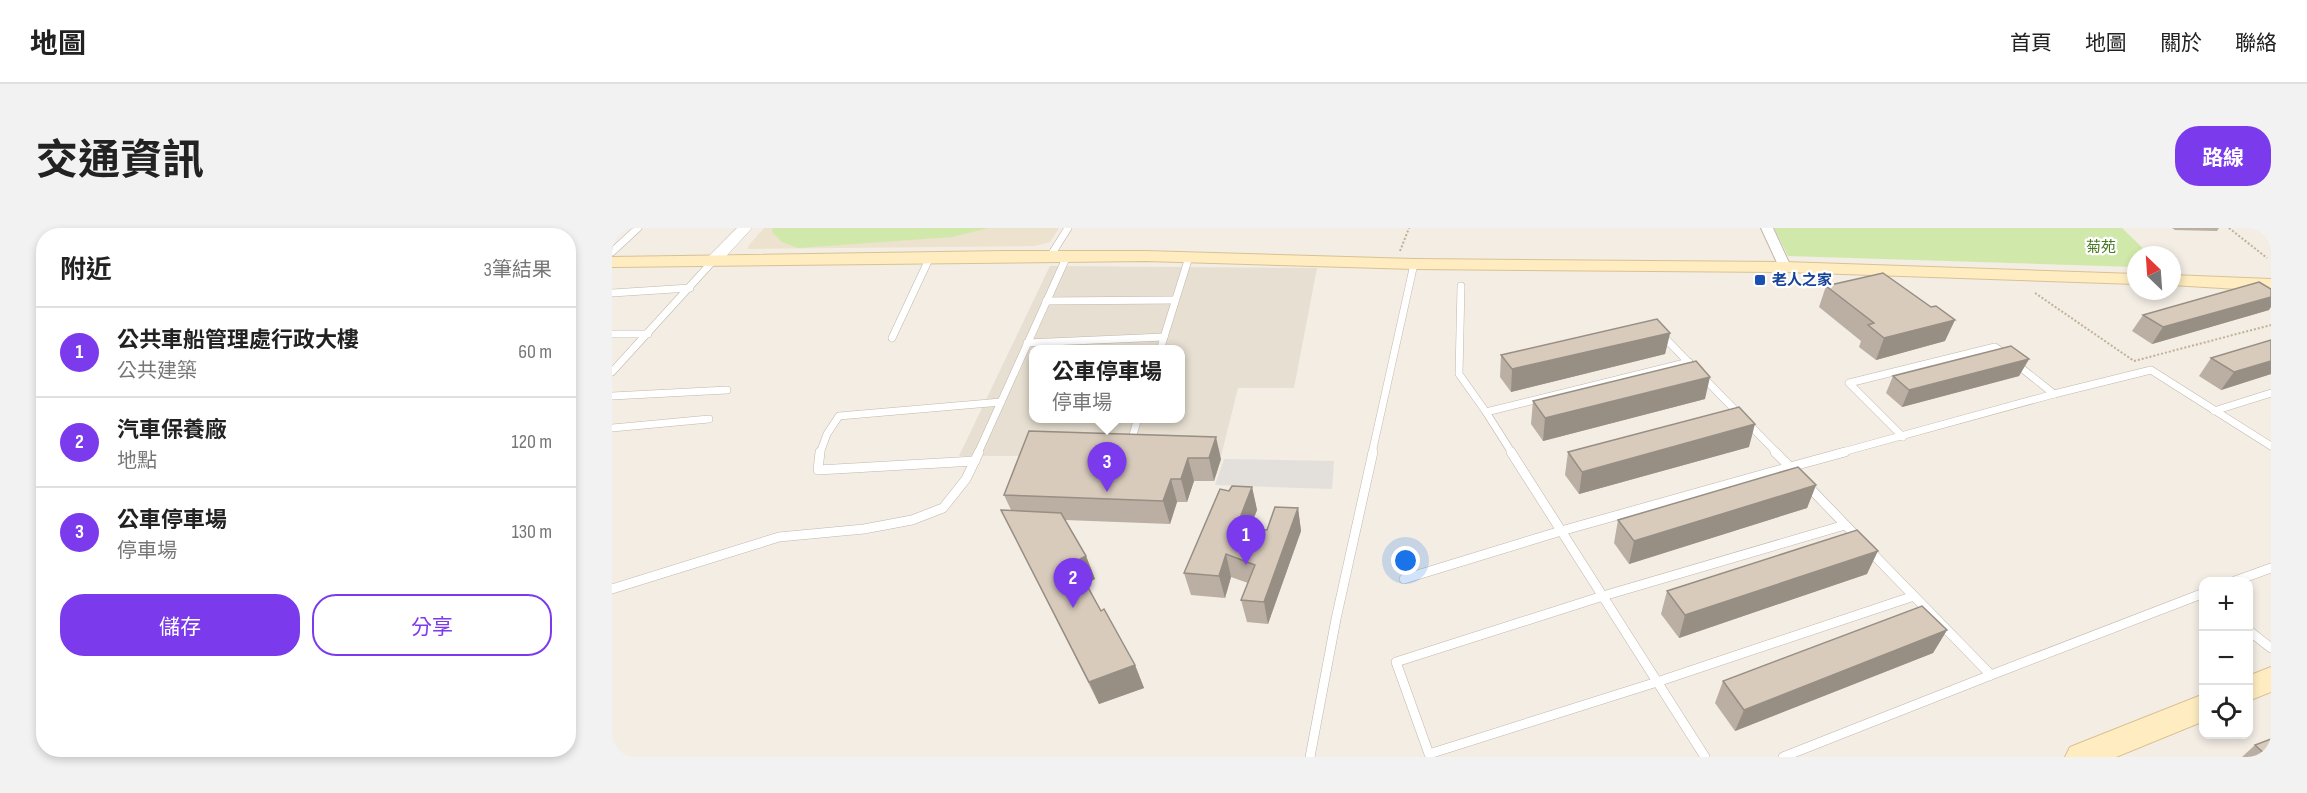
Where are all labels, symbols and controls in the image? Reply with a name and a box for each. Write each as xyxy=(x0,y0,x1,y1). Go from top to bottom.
text: 地圖 xyxy=(30,28,86,61)
text: 首頁 xyxy=(2010,31,2052,56)
text: 地圖 xyxy=(2085,31,2127,56)
text: 關於 xyxy=(2160,31,2202,56)
text: 聯絡 xyxy=(2235,31,2277,56)
button: 路線 xyxy=(2175,126,2271,186)
text: 交通資訊 xyxy=(36,136,204,187)
park label: 菊苑 xyxy=(2086,238,2116,257)
north arrow xyxy=(2127,246,2181,300)
text: 附近 xyxy=(60,255,112,286)
text: 3筆結果 xyxy=(484,258,552,282)
place label: 老人之家 xyxy=(1772,271,1832,290)
marker: 老人之家 xyxy=(1753,273,1767,287)
text: 公共車船管理處行政大樓 xyxy=(117,327,359,354)
text: 1 xyxy=(76,340,83,364)
text: 60 m xyxy=(518,340,552,364)
popup xyxy=(1029,345,1185,423)
text: 公共建築 xyxy=(117,359,197,383)
text: 公車停車場 xyxy=(1052,359,1162,386)
text: 停車場 xyxy=(1052,391,1112,415)
text: 汽車保養廠 xyxy=(117,417,227,444)
text: 2 xyxy=(75,430,84,454)
text: 120 m xyxy=(512,430,552,454)
pin: 3 xyxy=(1088,442,1126,492)
text: 地點 xyxy=(117,449,157,473)
text: 公車停車場 xyxy=(117,507,227,534)
pin: 1 xyxy=(1226,516,1266,565)
text: 3 xyxy=(75,520,84,544)
text: 130 m xyxy=(512,520,552,544)
text: 停車場 xyxy=(117,539,177,563)
your location xyxy=(1391,546,1420,575)
pin: 2 xyxy=(1054,558,1092,608)
map controls xyxy=(2199,577,2253,739)
button: + xyxy=(2199,577,2253,631)
button: 儲存 xyxy=(60,594,300,656)
button: 分享 xyxy=(312,594,552,656)
button: − xyxy=(2199,631,2253,685)
button: locate xyxy=(2199,685,2253,739)

